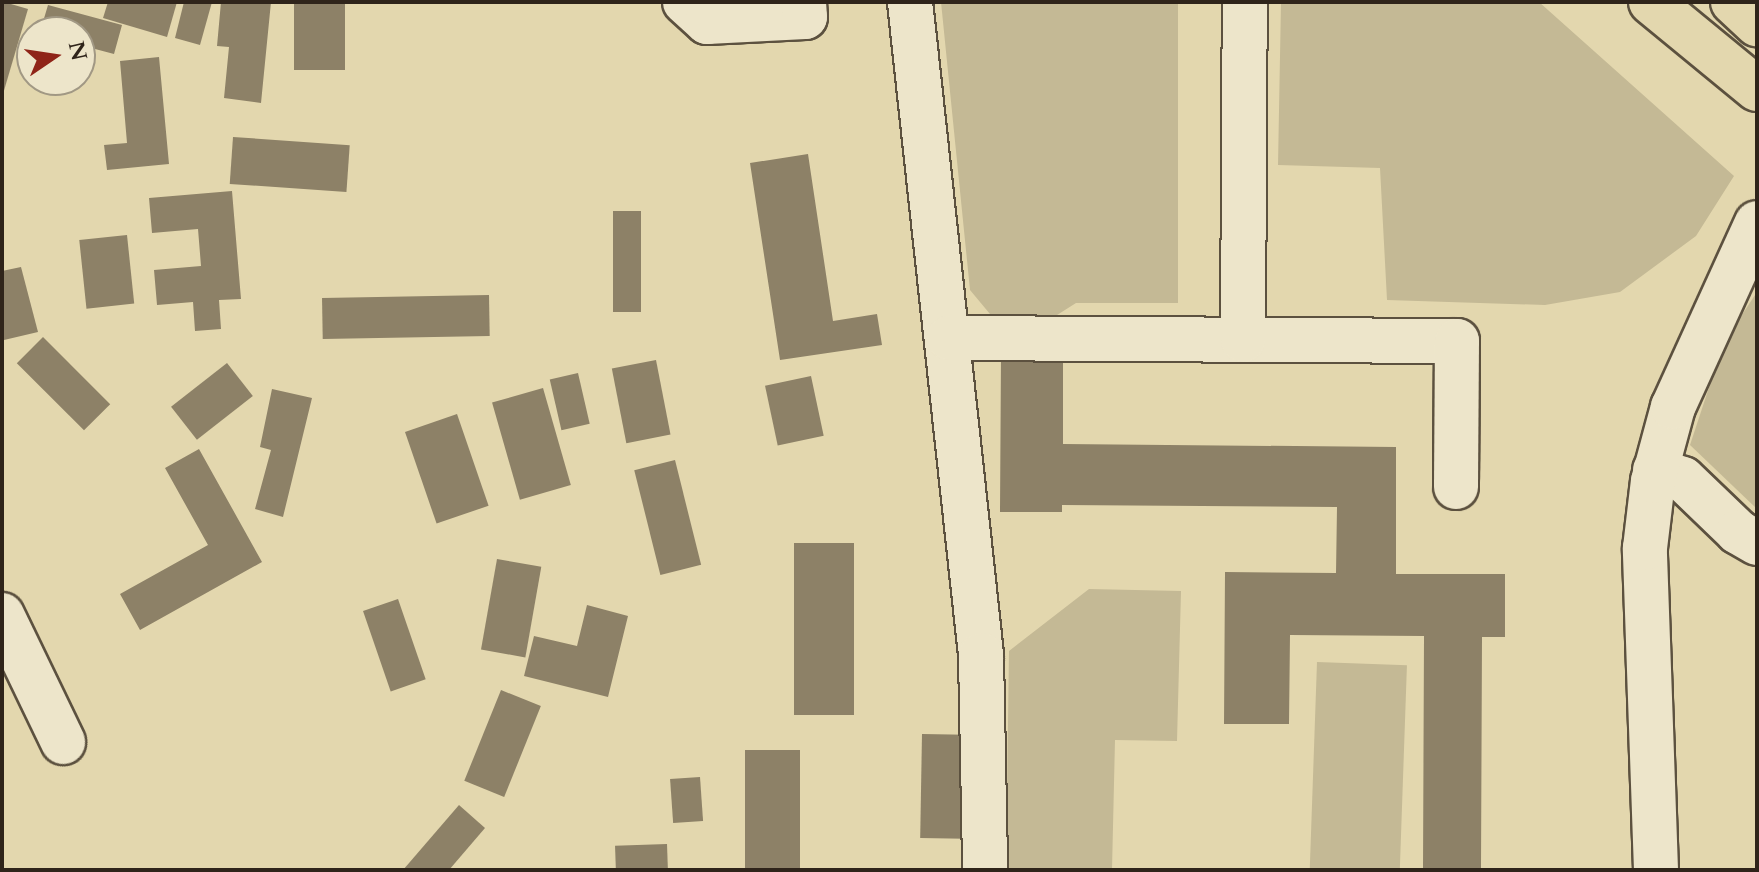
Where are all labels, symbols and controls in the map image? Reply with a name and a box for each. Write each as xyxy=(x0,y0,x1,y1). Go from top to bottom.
north arrow xyxy=(16,16,96,96)
text: N xyxy=(61,38,94,64)

